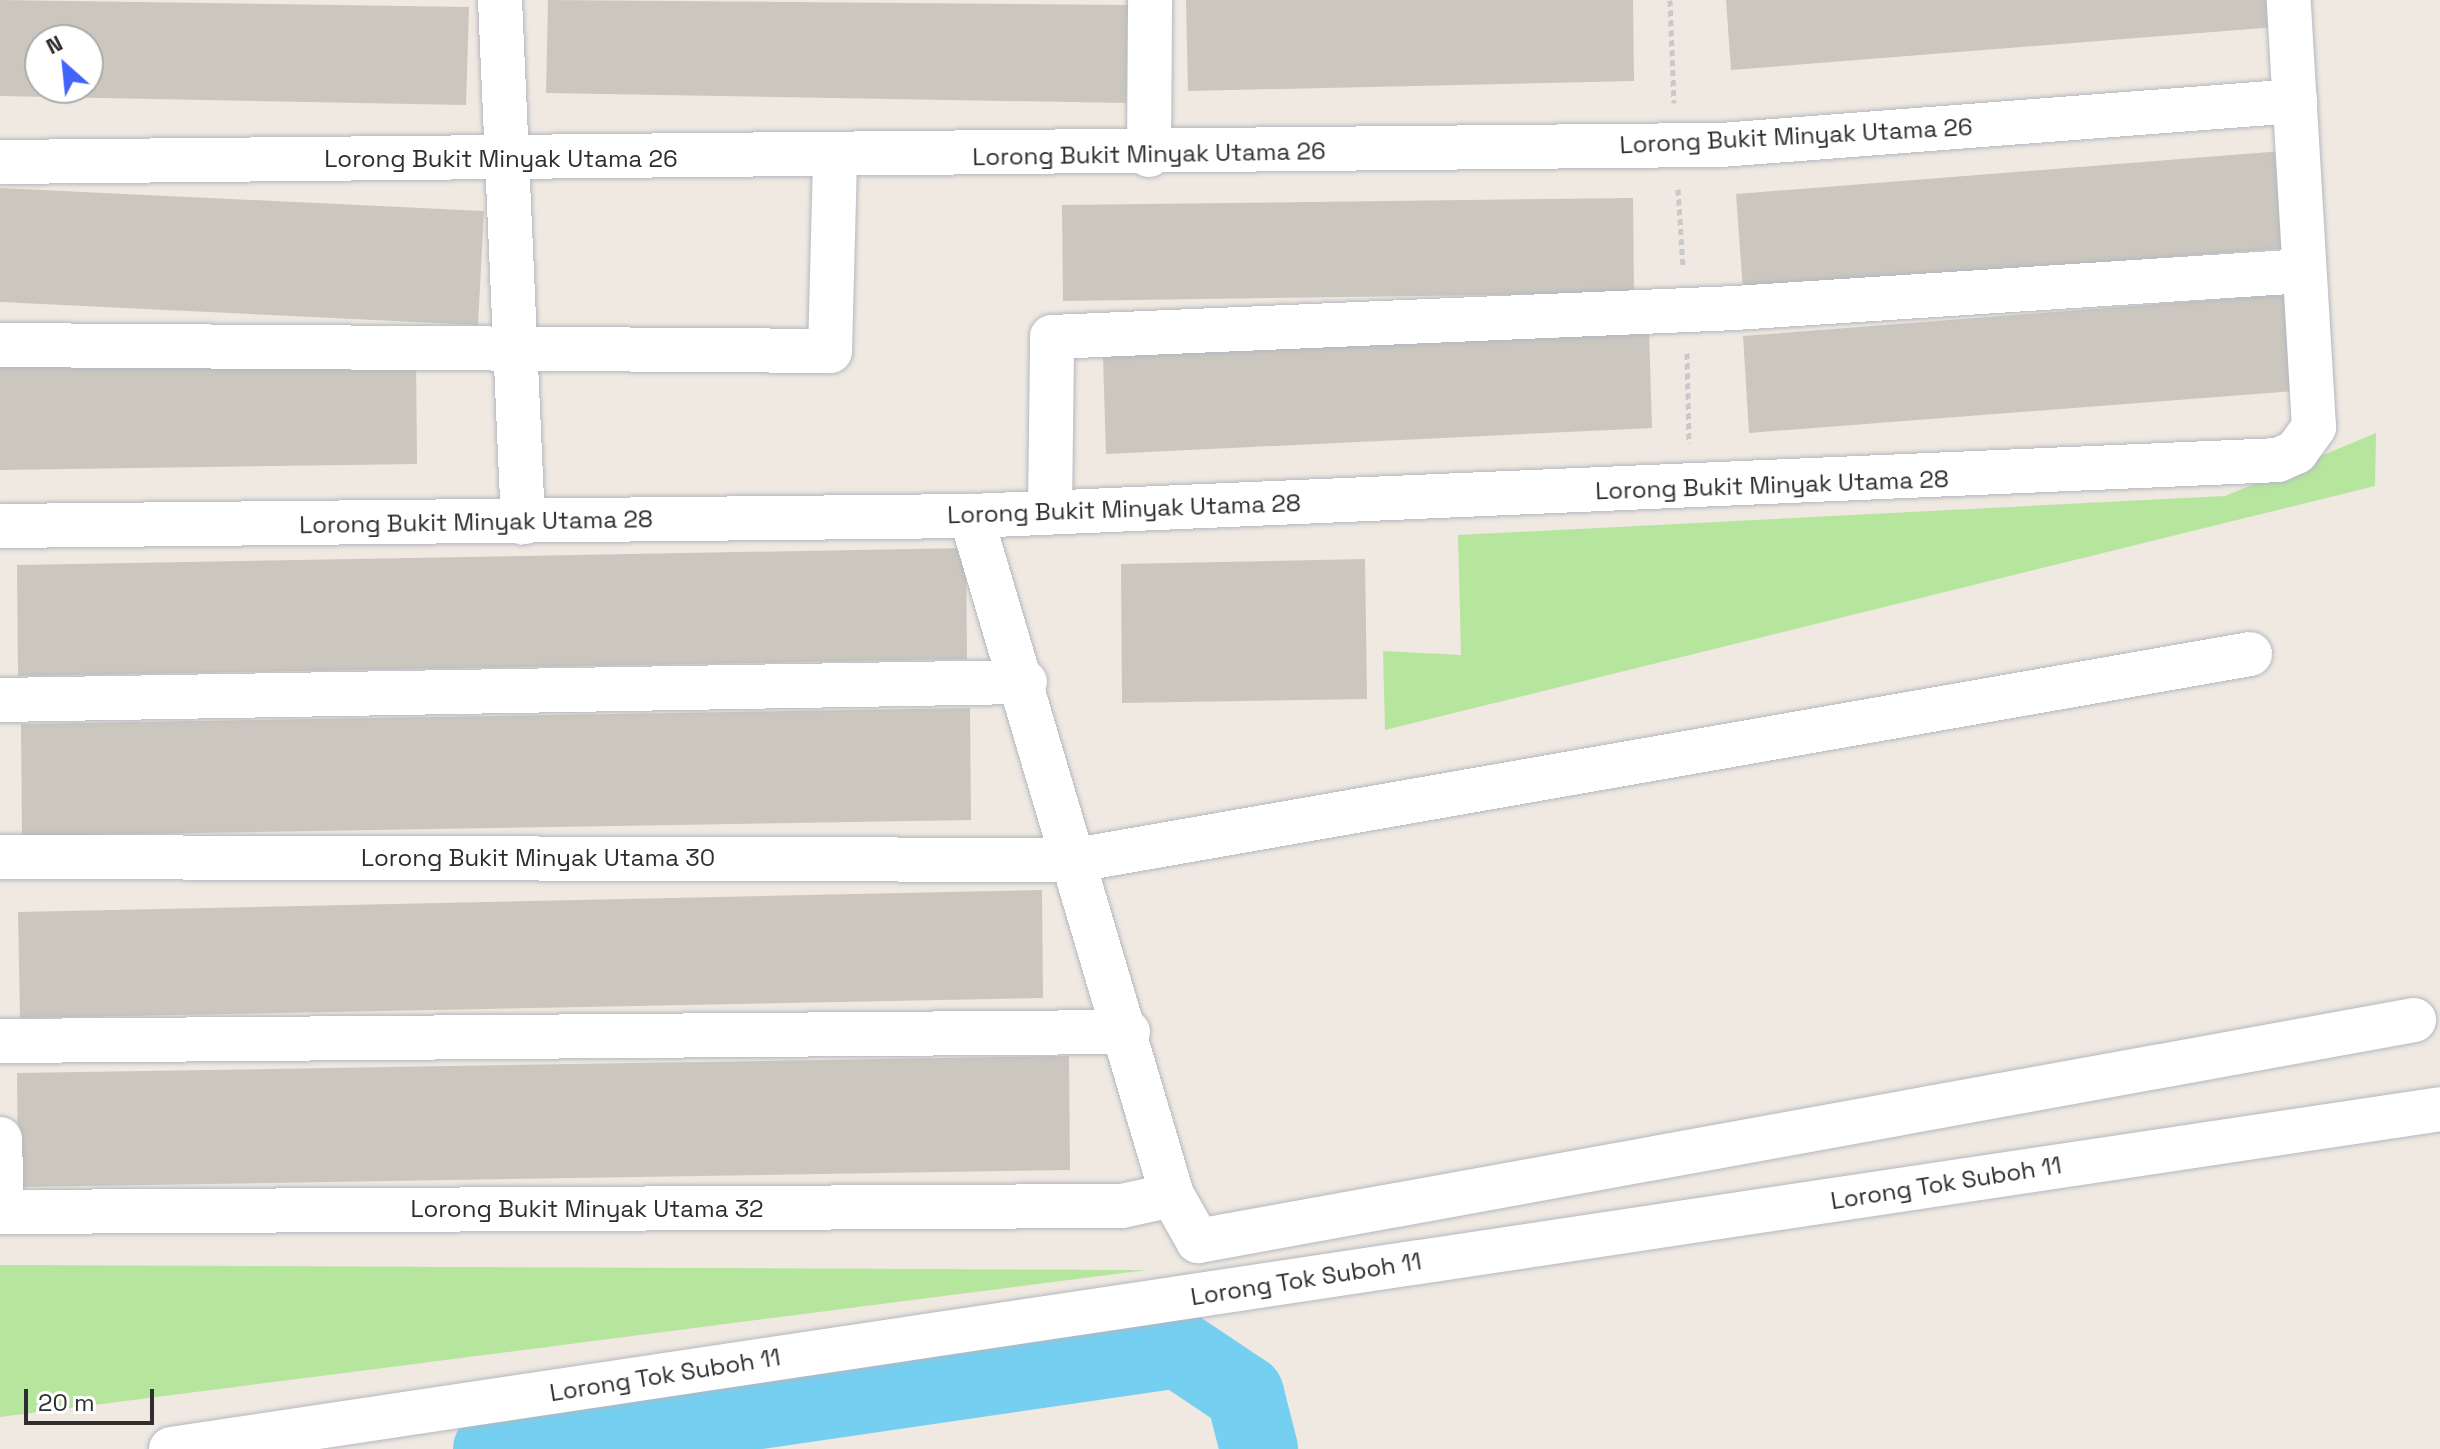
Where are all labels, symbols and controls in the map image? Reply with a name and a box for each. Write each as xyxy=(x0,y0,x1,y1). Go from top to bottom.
north arrow xyxy=(24,24,104,104)
text: N xyxy=(41,29,67,60)
street label: Lorong Bukit Minyak Utama 26 xyxy=(1619,112,1973,160)
street label: Lorong Bukit Minyak Utama 26 xyxy=(972,137,1326,171)
street label: Lorong Bukit Minyak Utama 26 xyxy=(324,145,678,173)
street label: Lorong Bukit Minyak Utama 28 xyxy=(1595,464,1949,506)
street label: Lorong Bukit Minyak Utama 28 xyxy=(947,488,1301,530)
street label: Lorong Bukit Minyak Utama 28 xyxy=(299,505,653,539)
street label: Lorong Bukit Minyak Utama 30 xyxy=(361,844,715,872)
street label: Lorong Tok Suboh 11 xyxy=(1828,1150,2064,1216)
street label: Lorong Bukit Minyak Utama 32 xyxy=(410,1195,764,1223)
street label: Lorong Tok Suboh 11 xyxy=(1188,1246,1424,1312)
street label: Lorong Tok Suboh 11 xyxy=(547,1342,783,1408)
scale bar xyxy=(28,1373,158,1423)
text: 20 m xyxy=(38,1387,95,1418)

